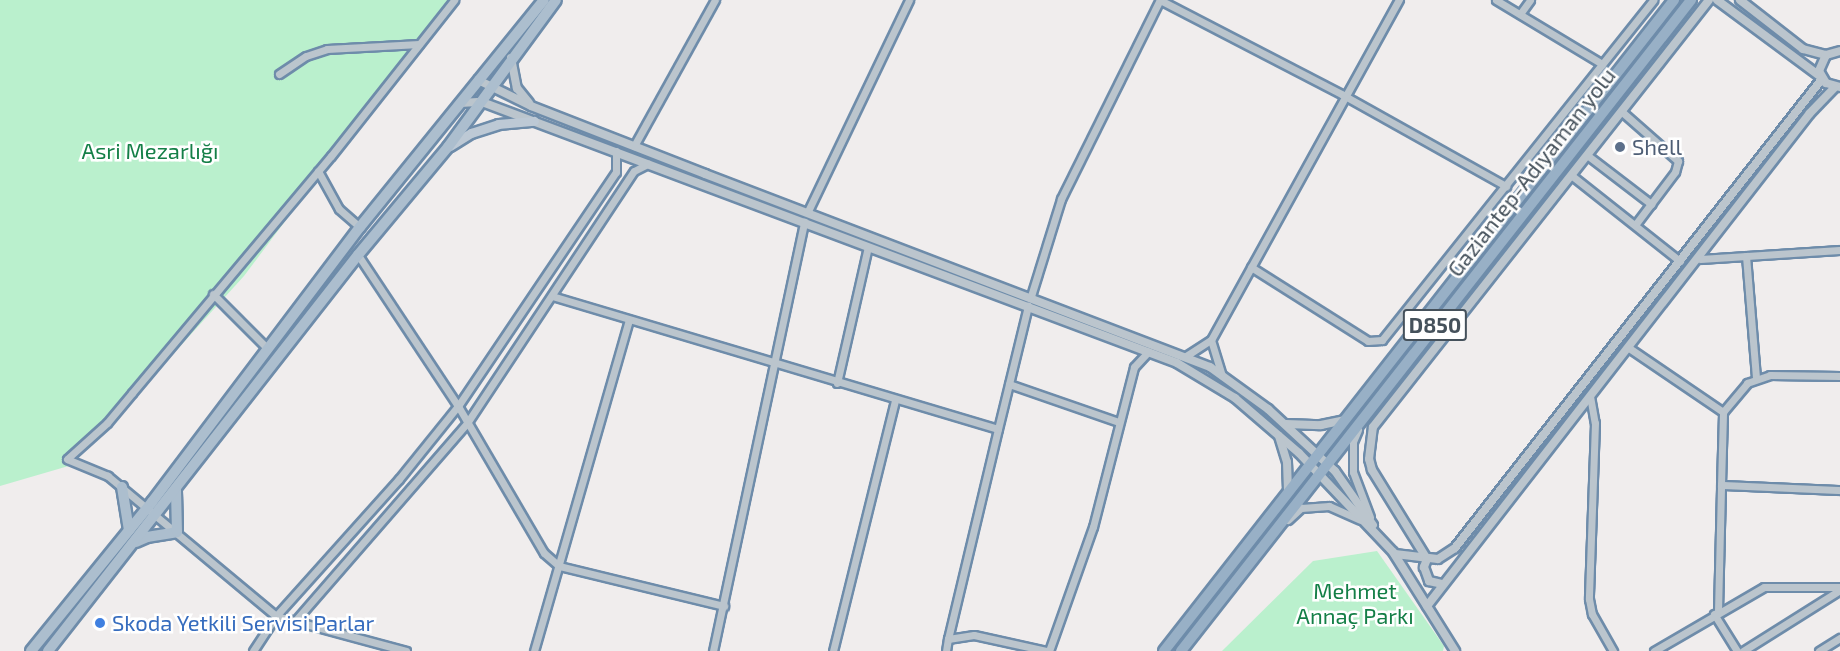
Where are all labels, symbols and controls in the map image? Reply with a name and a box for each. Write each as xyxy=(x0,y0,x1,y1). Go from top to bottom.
street label: Gaziantep-Adıyaman yolu xyxy=(1441,62,1621,282)
place label: Shell xyxy=(1632,134,1682,160)
park label: Asri Mezarlığı xyxy=(81,138,219,164)
marker: Shell xyxy=(1613,140,1627,154)
road number: D850 xyxy=(1402,307,1468,343)
park label: Mehmet Annaç Parkı xyxy=(1296,577,1414,628)
place label: Skoda Yetkili Servisi Parlar xyxy=(112,610,375,636)
marker: Skoda Yetkili Servisi Parlar xyxy=(93,616,107,630)

